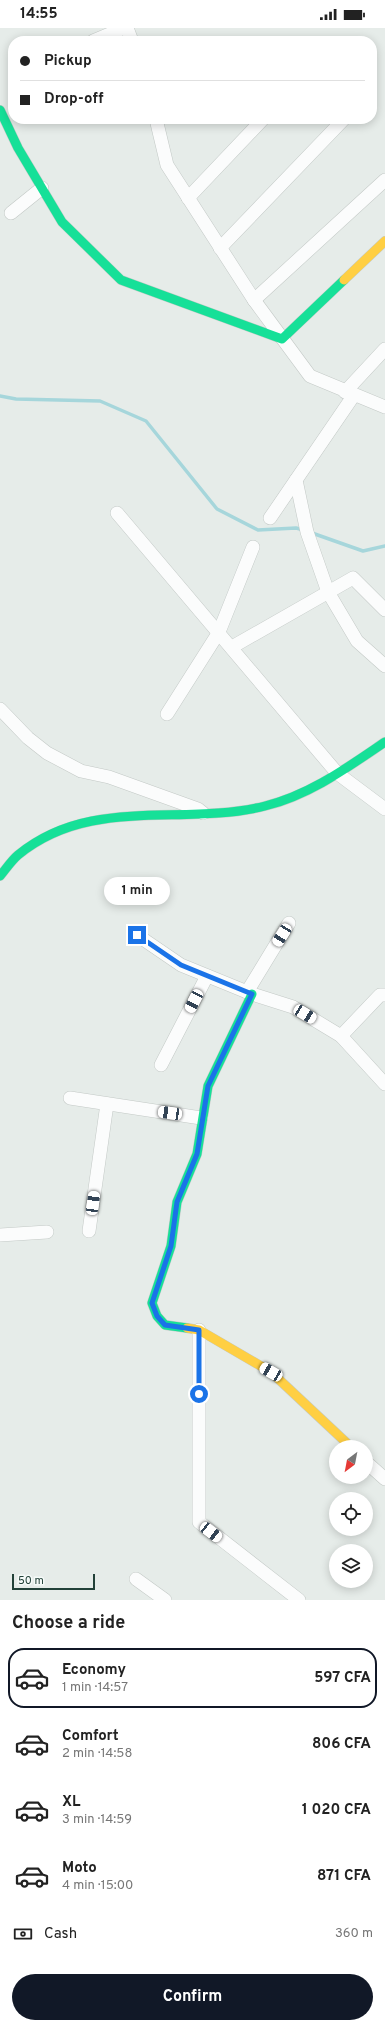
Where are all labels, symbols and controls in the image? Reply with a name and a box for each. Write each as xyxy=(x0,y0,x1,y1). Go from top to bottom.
text: 14:55 xyxy=(20,5,58,24)
text: Pickup xyxy=(44,52,92,71)
text: Drop-off xyxy=(44,90,104,109)
callout: 1 min xyxy=(104,877,170,905)
text: 1 min xyxy=(121,883,153,899)
car xyxy=(271,922,293,948)
route end xyxy=(128,926,146,944)
car xyxy=(183,988,205,1014)
car xyxy=(292,1003,318,1025)
car xyxy=(157,1105,183,1121)
car xyxy=(85,1190,101,1216)
car xyxy=(258,1361,284,1383)
route start xyxy=(190,1385,208,1403)
north arrow xyxy=(329,1440,373,1484)
map controls xyxy=(329,1440,373,1588)
button: locate xyxy=(329,1492,373,1536)
car xyxy=(198,1520,224,1544)
button: layers xyxy=(329,1544,373,1588)
scale bar xyxy=(12,1572,95,1591)
text: 50 m xyxy=(18,1574,44,1588)
text: Choose a ride xyxy=(12,1612,125,1635)
icon: car xyxy=(14,1660,50,1696)
text: Economy xyxy=(62,1661,126,1680)
text: 597 CFA xyxy=(314,1669,371,1688)
text: 1 min · 14:57 xyxy=(62,1680,128,1696)
icon: car xyxy=(14,1726,50,1762)
text: Comfort xyxy=(62,1727,119,1746)
text: 806 CFA xyxy=(312,1735,371,1754)
text: 2 min · 14:58 xyxy=(62,1746,132,1762)
icon: car xyxy=(14,1792,50,1828)
text: XL xyxy=(62,1793,80,1812)
text: 1 020 CFA xyxy=(302,1801,371,1820)
text: 3 min · 14:59 xyxy=(62,1812,132,1828)
icon: car xyxy=(14,1858,50,1894)
text: Moto xyxy=(62,1859,97,1878)
text: 871 CFA xyxy=(317,1867,371,1886)
text: 4 min · 15:00 xyxy=(62,1878,133,1894)
icon: cash xyxy=(12,1923,34,1945)
text: Cash xyxy=(44,1925,77,1944)
text: 360 m xyxy=(335,1926,373,1942)
button: Confirm xyxy=(12,1974,373,2020)

